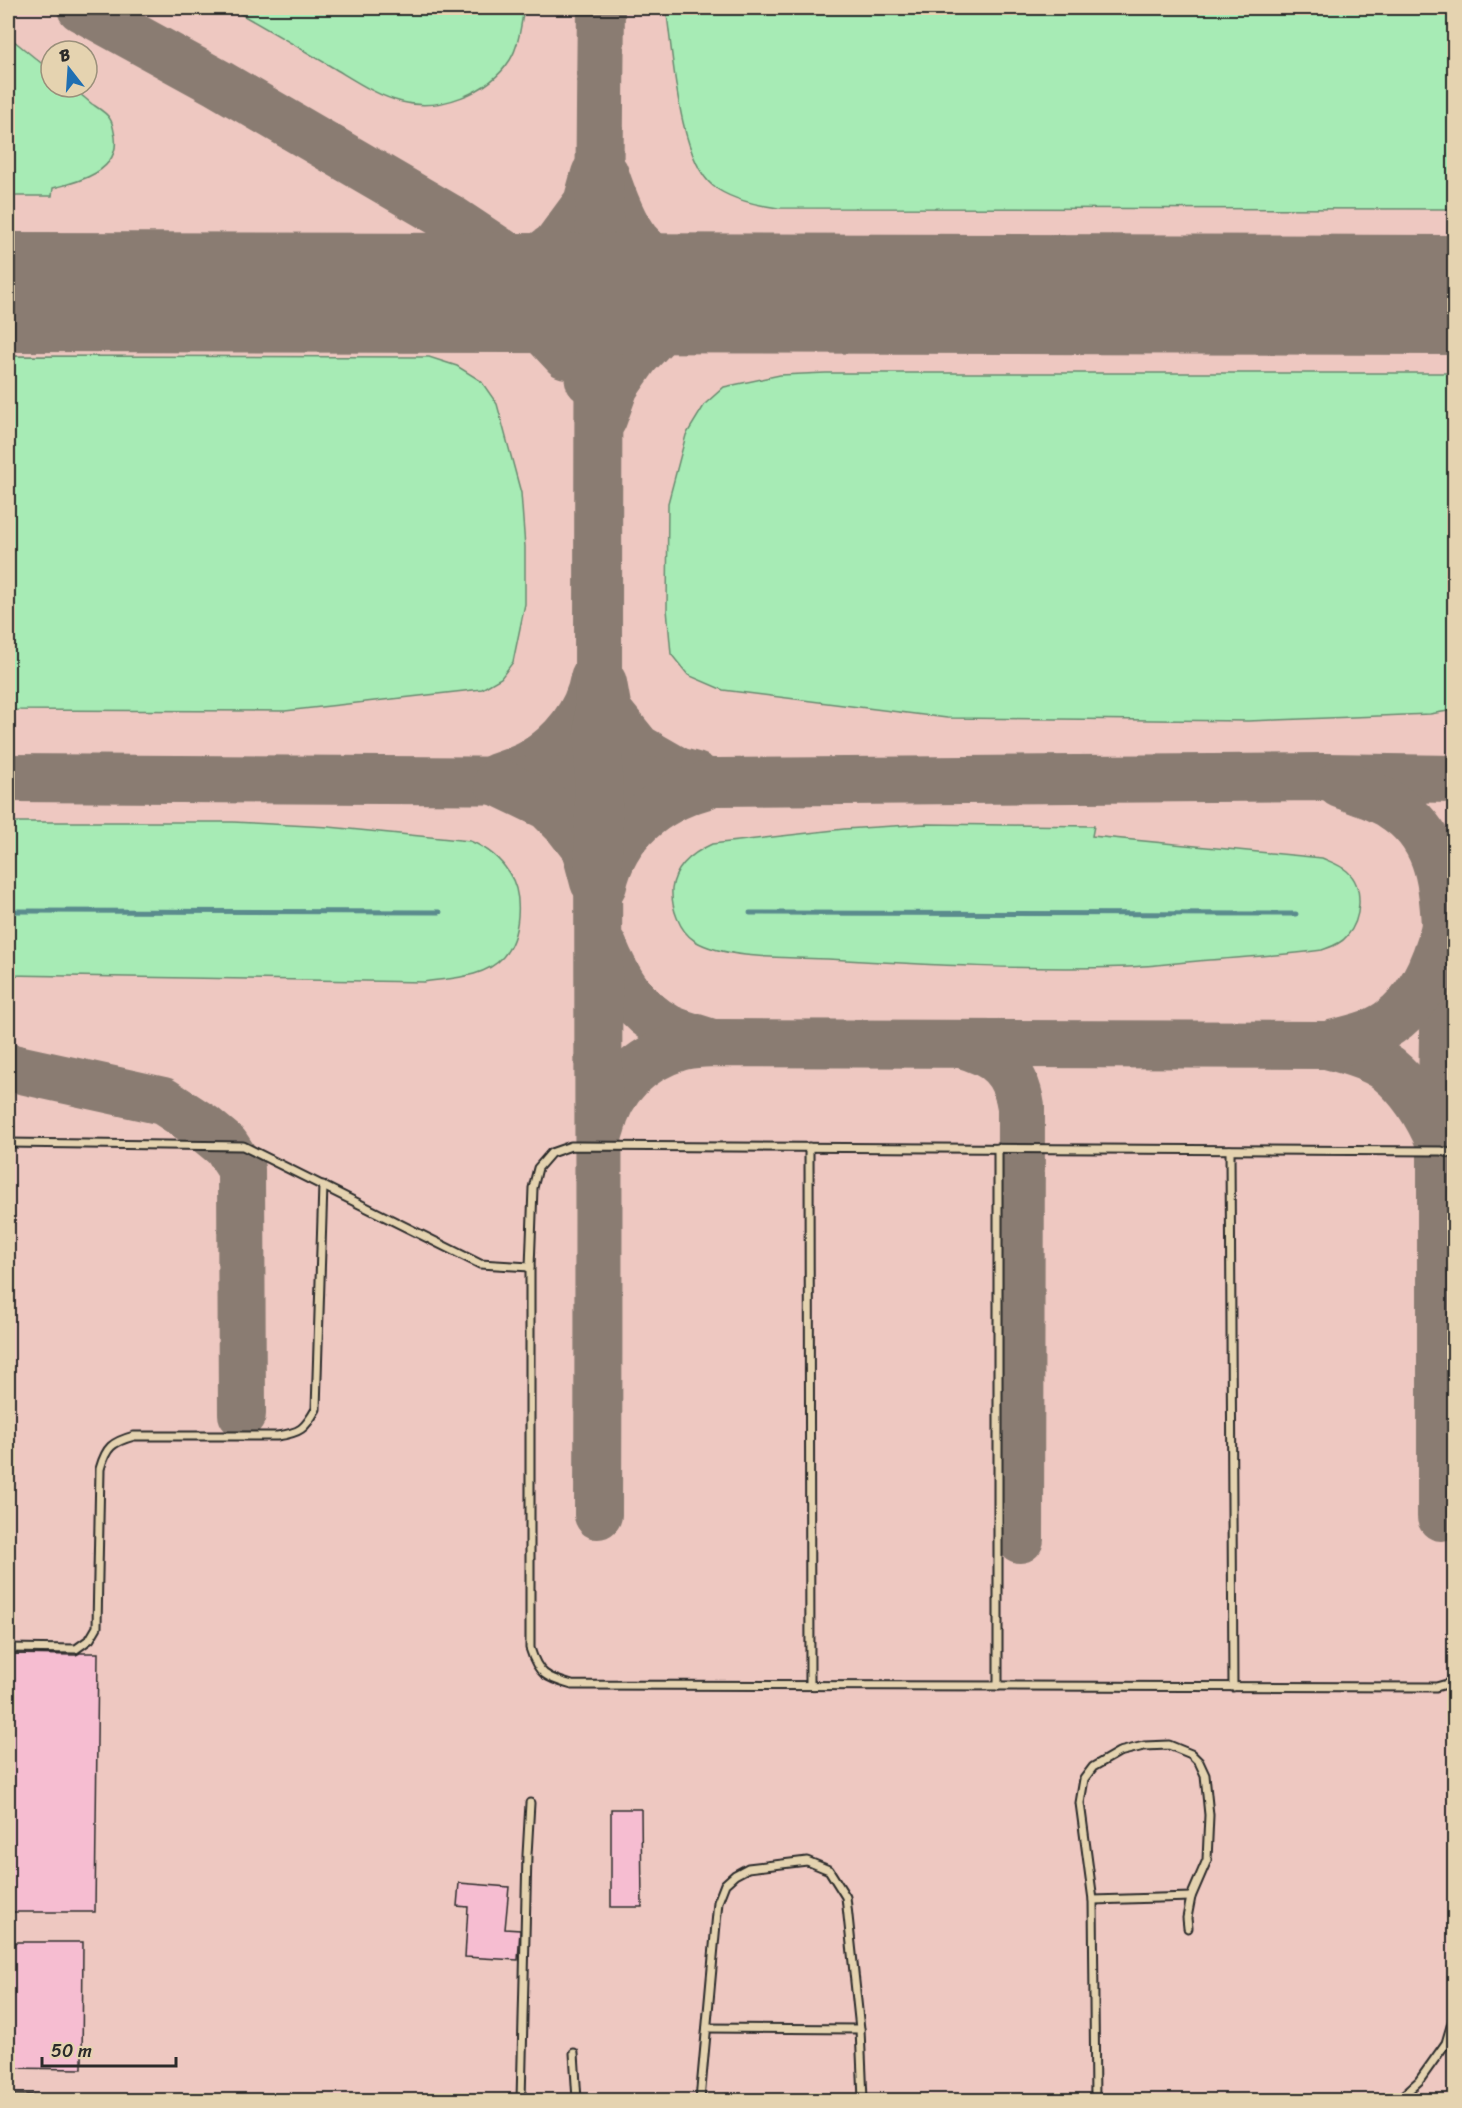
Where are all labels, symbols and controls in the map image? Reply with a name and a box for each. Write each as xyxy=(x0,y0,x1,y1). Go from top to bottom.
north arrow xyxy=(39,39,99,99)
text: B xyxy=(56,40,75,70)
scale bar xyxy=(42,2030,176,2068)
text: 50 m xyxy=(51,2035,92,2067)

